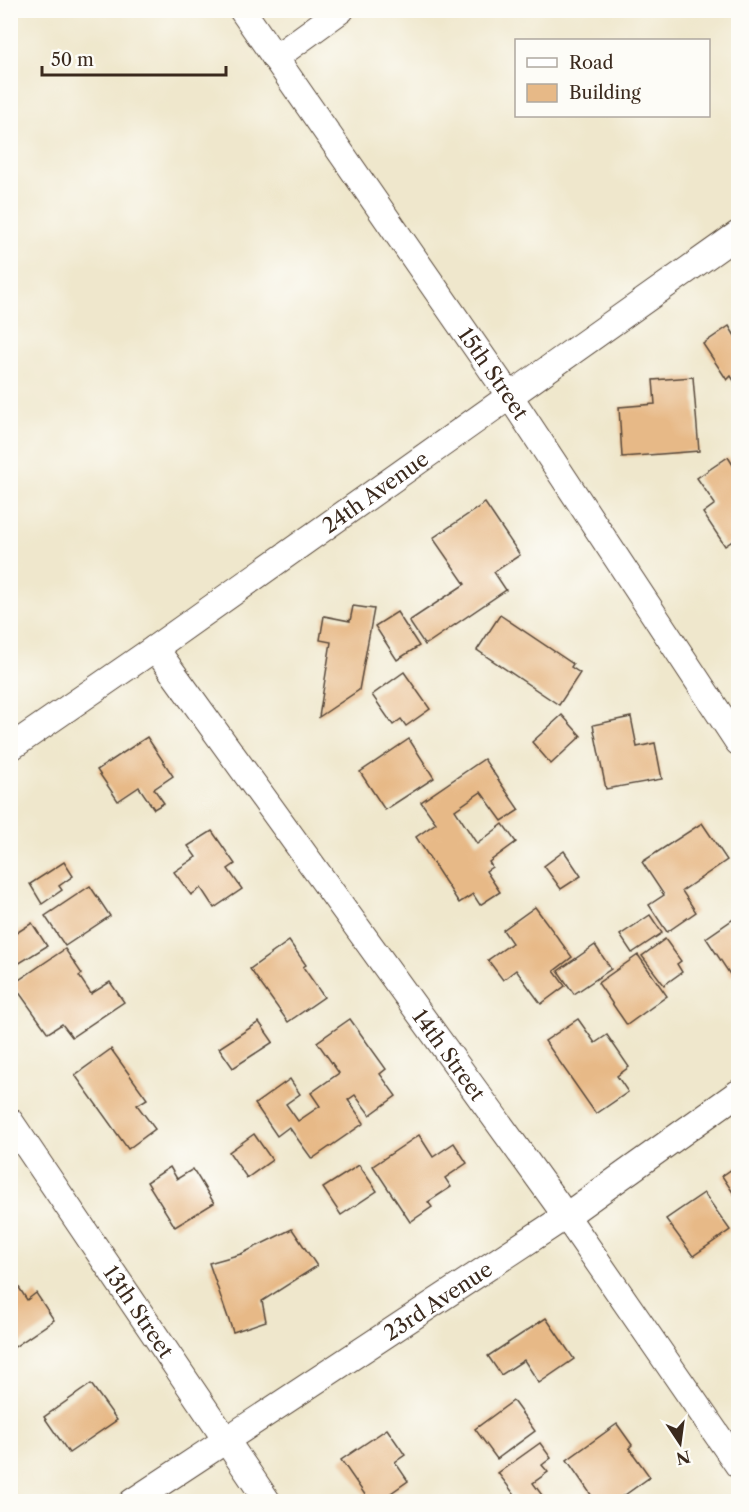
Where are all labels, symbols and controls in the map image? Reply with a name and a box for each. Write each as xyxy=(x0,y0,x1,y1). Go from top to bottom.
scale bar xyxy=(42,39,226,77)
legend xyxy=(515,39,710,117)
text: 50 m xyxy=(51,49,94,71)
text: Road xyxy=(569,52,614,74)
text: Building xyxy=(569,82,641,104)
street label: 15th Street xyxy=(453,323,534,424)
street label: 24th Avenue xyxy=(317,446,433,538)
street label: 14th Street xyxy=(408,1004,491,1106)
street label: 23rd Avenue xyxy=(379,1256,496,1345)
street label: 13th Street xyxy=(99,1260,179,1363)
north arrow xyxy=(650,1413,710,1473)
text: N xyxy=(674,1446,692,1469)

